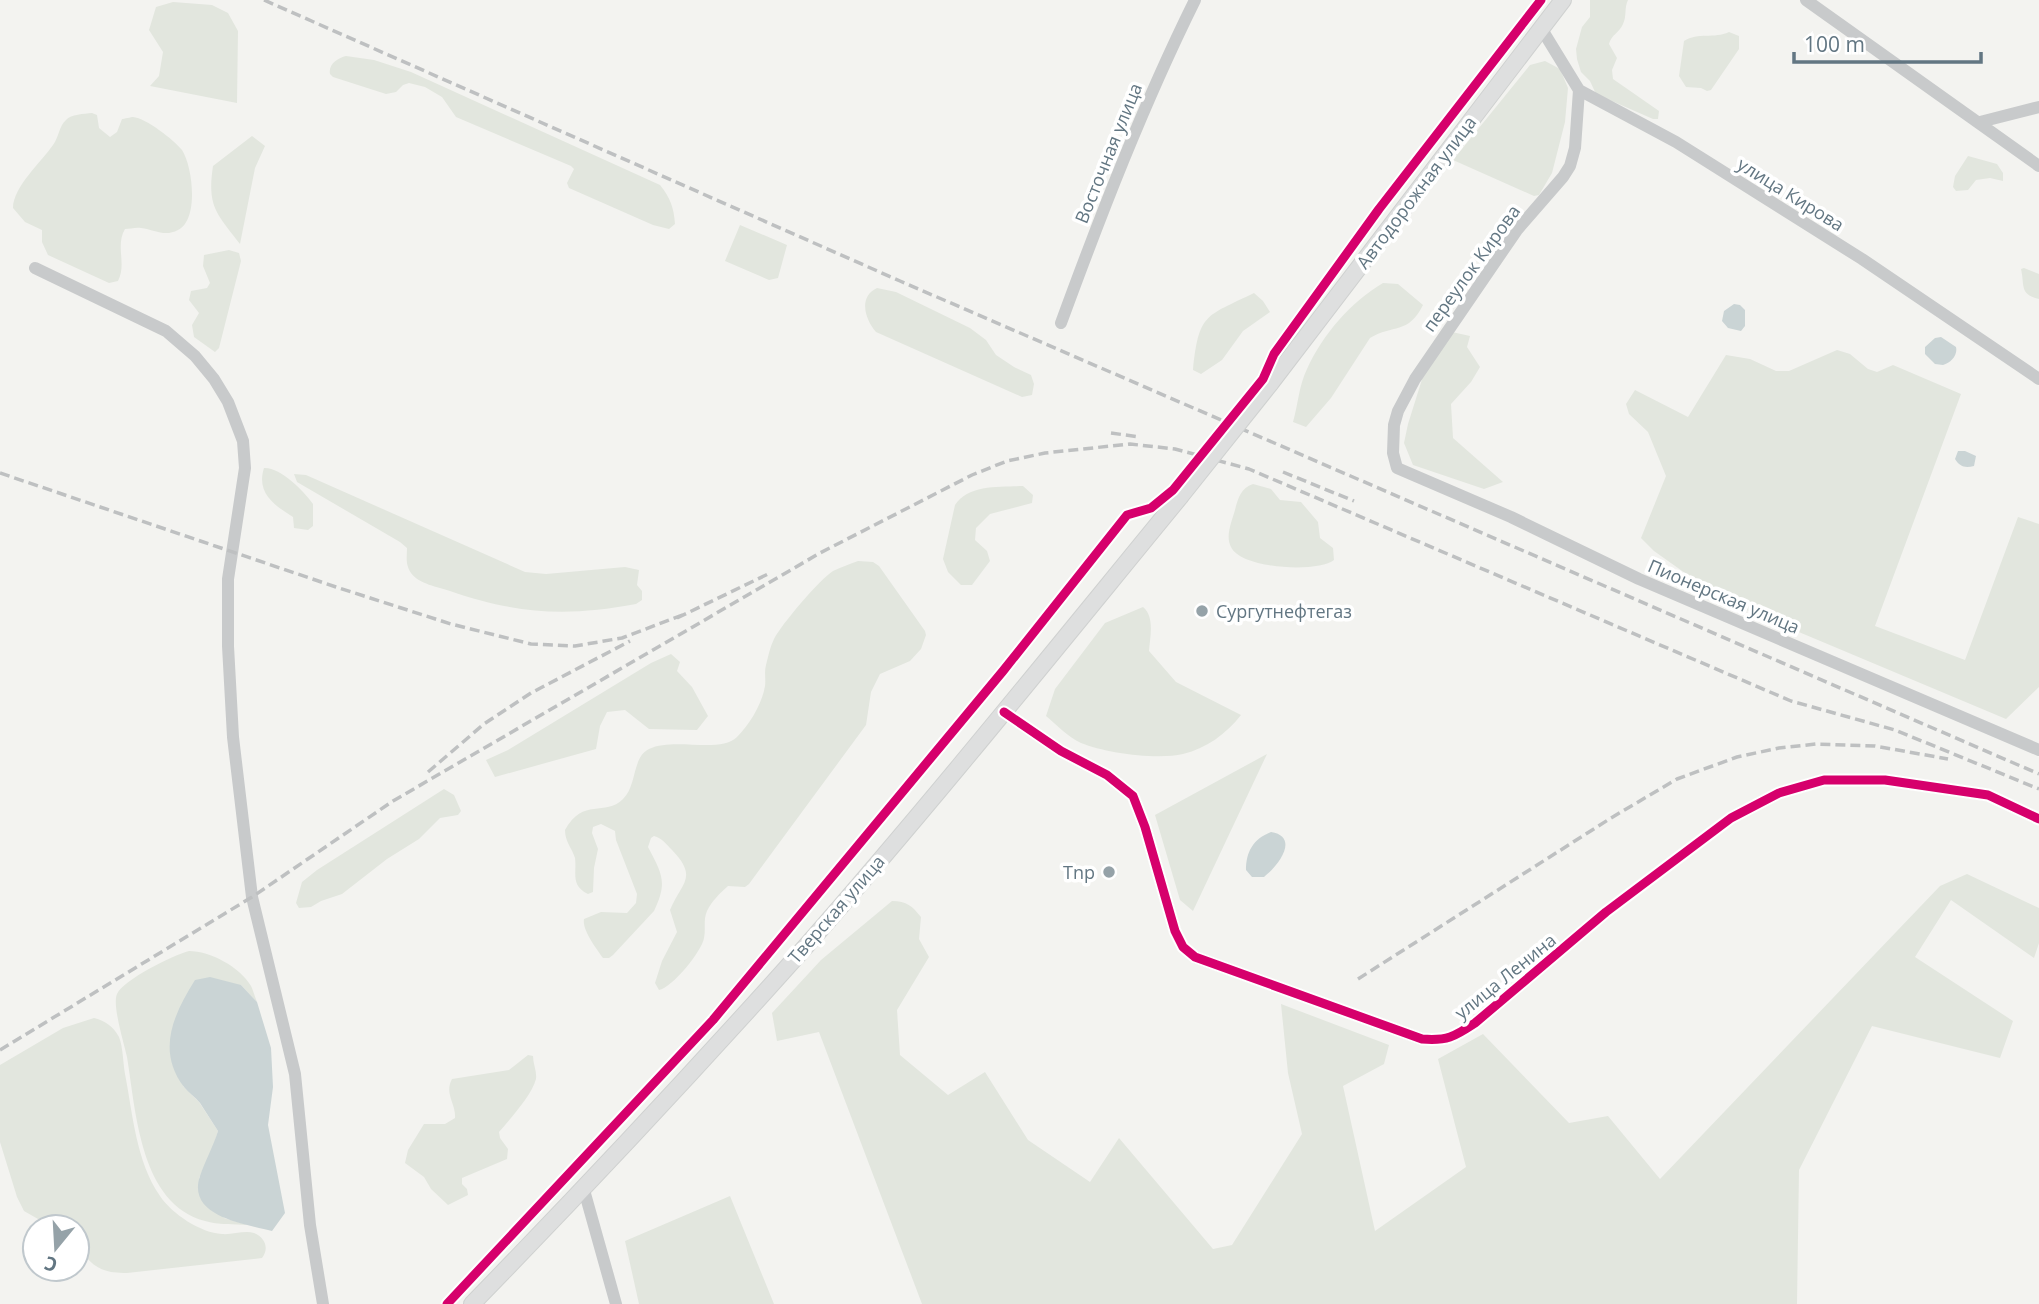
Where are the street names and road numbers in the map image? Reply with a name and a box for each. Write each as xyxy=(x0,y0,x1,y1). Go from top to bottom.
street label: Восточная улица xyxy=(1069,79,1147,227)
street label: Автодорожная улица xyxy=(1351,111,1481,273)
street label: улица Кирова xyxy=(1733,152,1849,236)
street label: переулок Кирова xyxy=(1417,200,1525,336)
street label: Пионерская улица xyxy=(1645,553,1803,639)
street label: Тверская улица xyxy=(782,850,890,968)
street label: улица Ленина xyxy=(1449,928,1561,1024)

